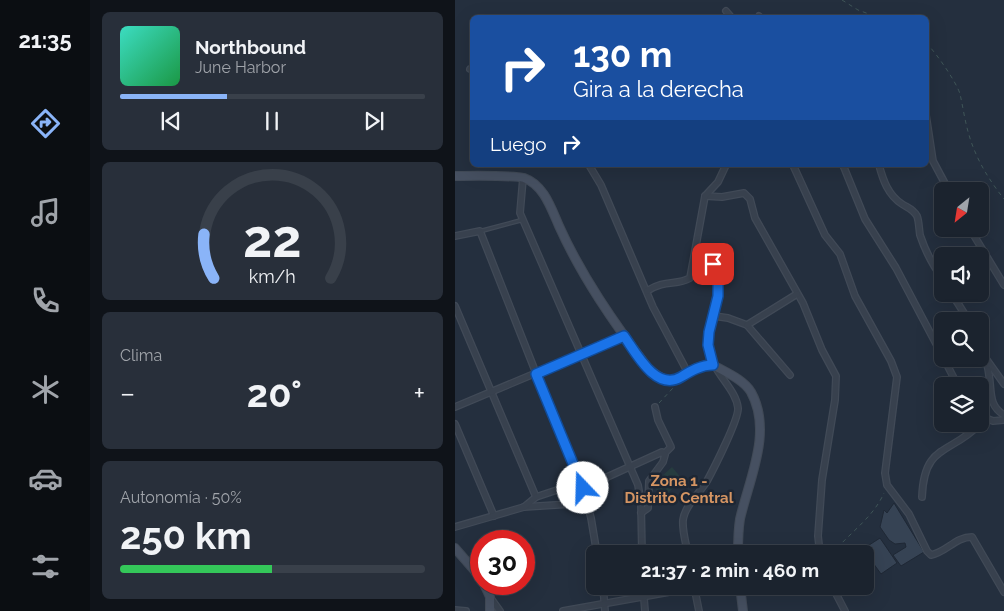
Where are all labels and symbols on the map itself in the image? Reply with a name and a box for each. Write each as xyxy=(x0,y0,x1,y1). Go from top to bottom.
north arrow xyxy=(934,182,989,238)
pin xyxy=(692,243,734,285)
position arrow xyxy=(556,461,608,513)
district label: Zona 1 - Distrito Central xyxy=(625,472,734,507)
speed limit sign: 30 xyxy=(470,530,535,595)

